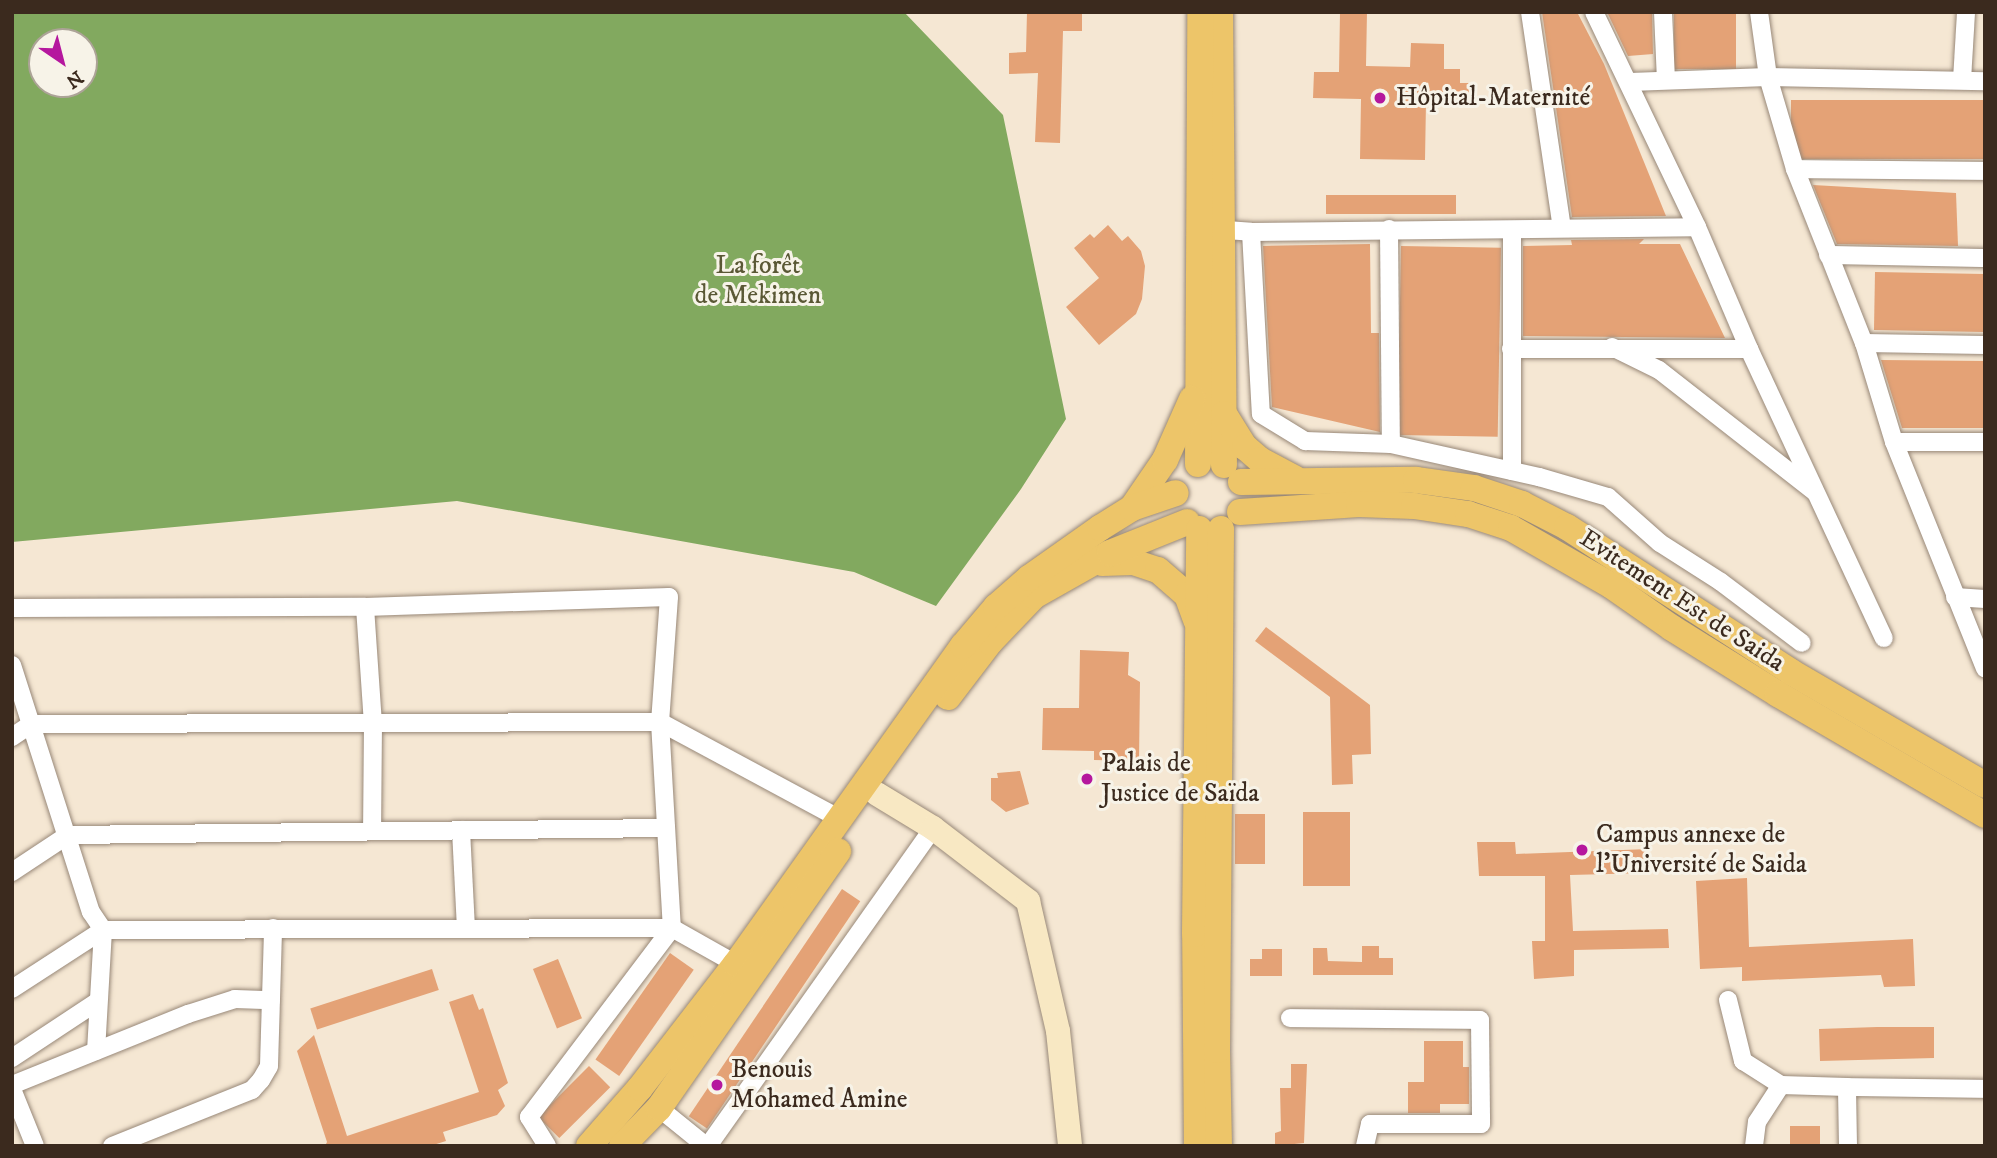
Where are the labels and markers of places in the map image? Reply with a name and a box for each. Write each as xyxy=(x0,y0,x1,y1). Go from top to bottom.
place label: Hôpital-Maternité xyxy=(1396,82,1590,114)
marker: Hôpital-Maternité xyxy=(1370,88,1390,108)
place label: Palais de Justice de Saïda xyxy=(1101,748,1259,810)
marker: Palais de Justice de Saïda xyxy=(1079,771,1095,787)
place label: Campus annexe de l'Université de Saida xyxy=(1596,819,1807,880)
marker: Campus annexe de l'Université de Saida xyxy=(1574,842,1590,858)
place label: Benouis Mohamed Amine xyxy=(731,1054,907,1116)
marker: Benouis Mohamed Amine xyxy=(709,1077,725,1093)

